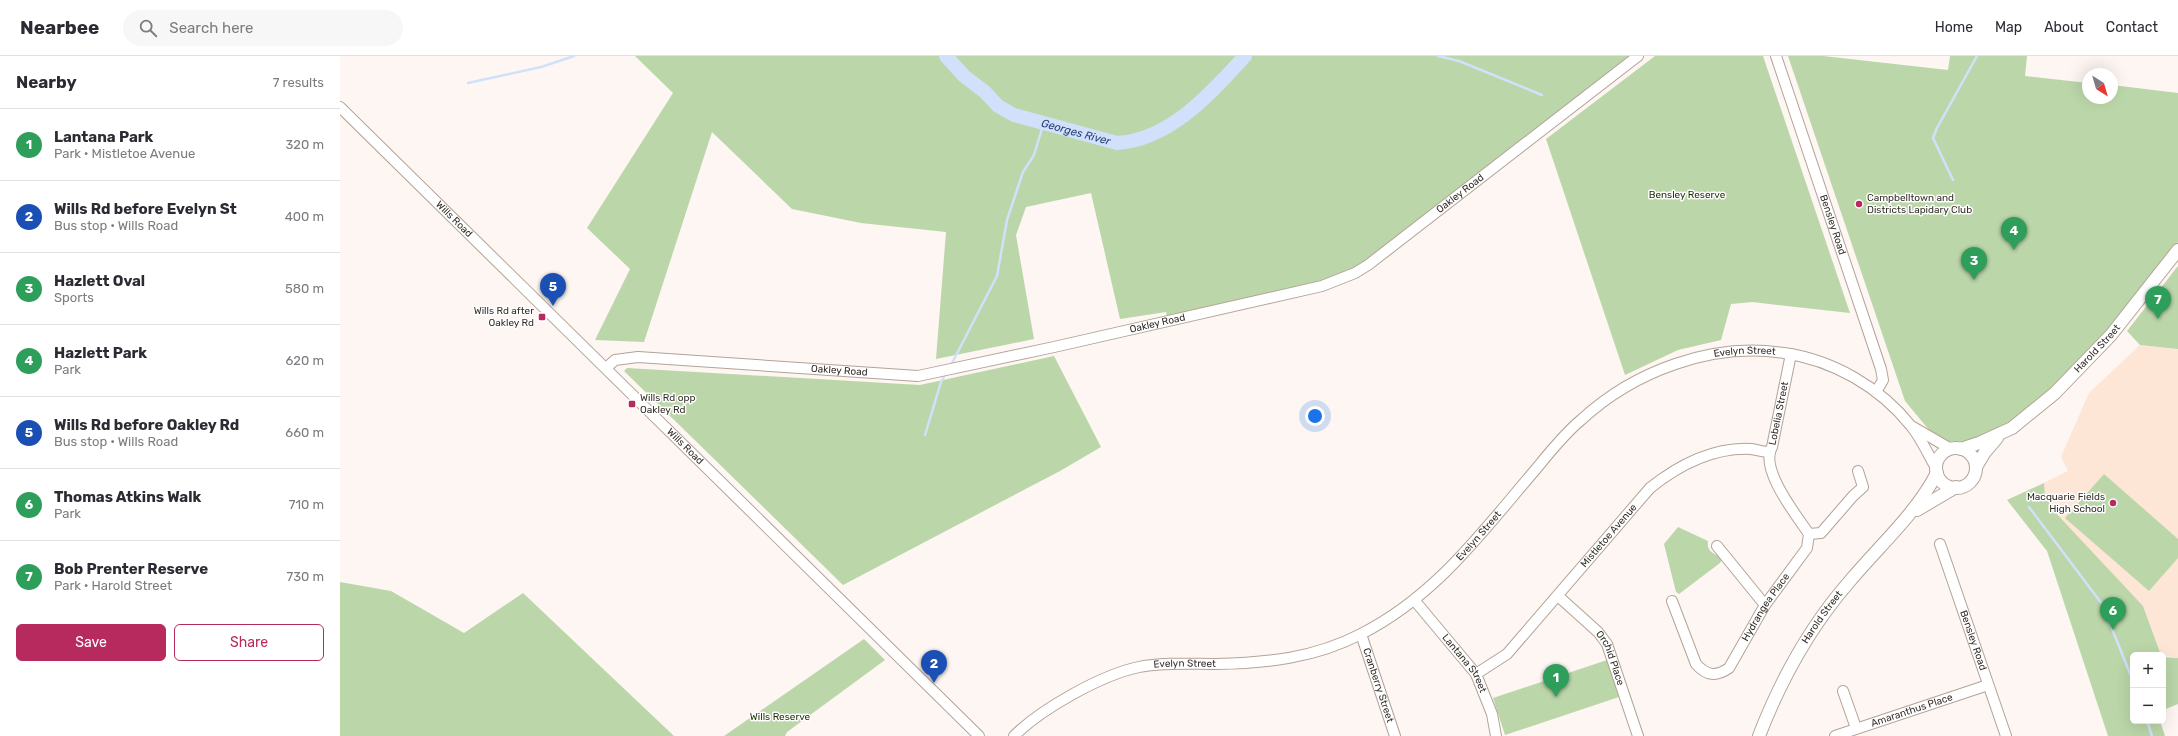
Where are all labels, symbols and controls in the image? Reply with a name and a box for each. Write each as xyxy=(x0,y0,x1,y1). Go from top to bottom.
search box xyxy=(123,10,403,46)
text: Nearbee xyxy=(20,16,99,39)
icon: search xyxy=(137,17,159,39)
text: Search here xyxy=(169,19,254,37)
text: Home xyxy=(1935,19,1973,36)
text: Map xyxy=(1995,19,2022,36)
text: About xyxy=(2044,19,2084,36)
text: Contact xyxy=(2106,19,2158,36)
north arrow xyxy=(2082,68,2118,104)
text: Nearby xyxy=(16,72,77,92)
text: 7 results xyxy=(273,75,324,90)
water label: Georges River xyxy=(1040,116,1113,148)
text: Lantana Park xyxy=(54,128,153,146)
text: 1 xyxy=(26,137,32,152)
text: 320 m xyxy=(286,137,324,152)
text: Park · Mistletoe Avenue xyxy=(54,146,195,161)
street label: Oakley Road xyxy=(1434,172,1486,216)
park label: Bensley Reserve xyxy=(1649,189,1726,201)
place label: Campbelltown and Districts Lapidary Club xyxy=(1867,192,1972,216)
street label: Bensley Road xyxy=(1817,193,1848,256)
street label: Wills Road xyxy=(433,199,475,240)
marker: Campbelltown and Districts Lapidary Club xyxy=(1854,199,1864,209)
text: Wills Rd before Evelyn St xyxy=(54,200,237,218)
text: 2 xyxy=(25,209,33,224)
text: 400 m xyxy=(285,209,324,224)
pin: 4 xyxy=(2001,217,2027,250)
text: Bus stop · Wills Road xyxy=(54,218,178,233)
pin: 3 xyxy=(1961,247,1987,280)
text: Hazlett Oval xyxy=(54,272,145,290)
pin: 5 xyxy=(540,273,566,306)
text: 3 xyxy=(25,281,33,296)
text: 580 m xyxy=(285,281,324,296)
pin: 7 xyxy=(2145,286,2171,319)
text: Sports xyxy=(54,290,94,305)
place label: Wills Rd after Oakley Rd xyxy=(474,305,534,329)
street label: Oakley Road xyxy=(1128,311,1186,336)
marker: Wills Rd after Oakley Rd xyxy=(537,312,547,322)
street label: Harold Street xyxy=(2072,322,2123,375)
text: Hazlett Park xyxy=(54,344,147,362)
street label: Evelyn Street xyxy=(1713,345,1776,360)
text: 4 xyxy=(25,353,33,368)
text: 620 m xyxy=(286,353,324,368)
text: Park xyxy=(54,362,81,377)
street label: Oakley Road xyxy=(811,363,868,379)
street label: Lobelia Street xyxy=(1767,380,1791,446)
place label: Wills Rd opp Oakley Rd xyxy=(640,392,695,416)
marker: Wills Rd opp Oakley Rd xyxy=(627,399,637,409)
your location xyxy=(1305,406,1325,426)
text: Wills Rd before Oakley Rd xyxy=(54,416,239,434)
text: 5 xyxy=(25,425,33,440)
text: 660 m xyxy=(285,425,324,440)
street label: Wills Road xyxy=(664,426,706,467)
text: Bus stop · Wills Road xyxy=(54,434,178,449)
text: Thomas Atkins Walk xyxy=(54,488,201,506)
place label: Macquarie Fields High School xyxy=(2027,491,2105,515)
text: 6 xyxy=(25,497,33,512)
text: 710 m xyxy=(289,497,324,512)
marker: Macquarie Fields High School xyxy=(2108,498,2118,508)
street label: Mistletoe Avenue xyxy=(1578,501,1640,570)
text: Park xyxy=(54,506,81,521)
street label: Evelyn Street xyxy=(1454,509,1504,563)
text: Bob Prenter Reserve xyxy=(54,560,208,578)
text: 7 xyxy=(25,569,33,584)
text: 730 m xyxy=(287,569,324,584)
street label: Hydrangea Place xyxy=(1739,571,1793,644)
text: Park · Harold Street xyxy=(54,578,172,593)
street label: Harold Street xyxy=(1799,588,1845,646)
pin: 6 xyxy=(2100,597,2126,630)
street label: Bensley Road xyxy=(1957,609,1989,672)
button: Save xyxy=(16,624,166,661)
button: Share xyxy=(174,624,324,661)
street label: Orchid Place xyxy=(1593,628,1627,687)
street label: Lantana Street xyxy=(1439,632,1489,695)
street label: Cranberry Street xyxy=(1360,646,1396,724)
pin: 2 xyxy=(921,650,947,683)
map controls xyxy=(2130,652,2166,724)
button: + xyxy=(2130,652,2166,688)
street label: Evelyn Street xyxy=(1153,658,1216,671)
pin: 1 xyxy=(1543,664,1569,697)
button: − xyxy=(2130,688,2166,724)
street label: Amaranthus Place xyxy=(1869,691,1955,730)
park label: Wills Reserve xyxy=(750,711,811,723)

